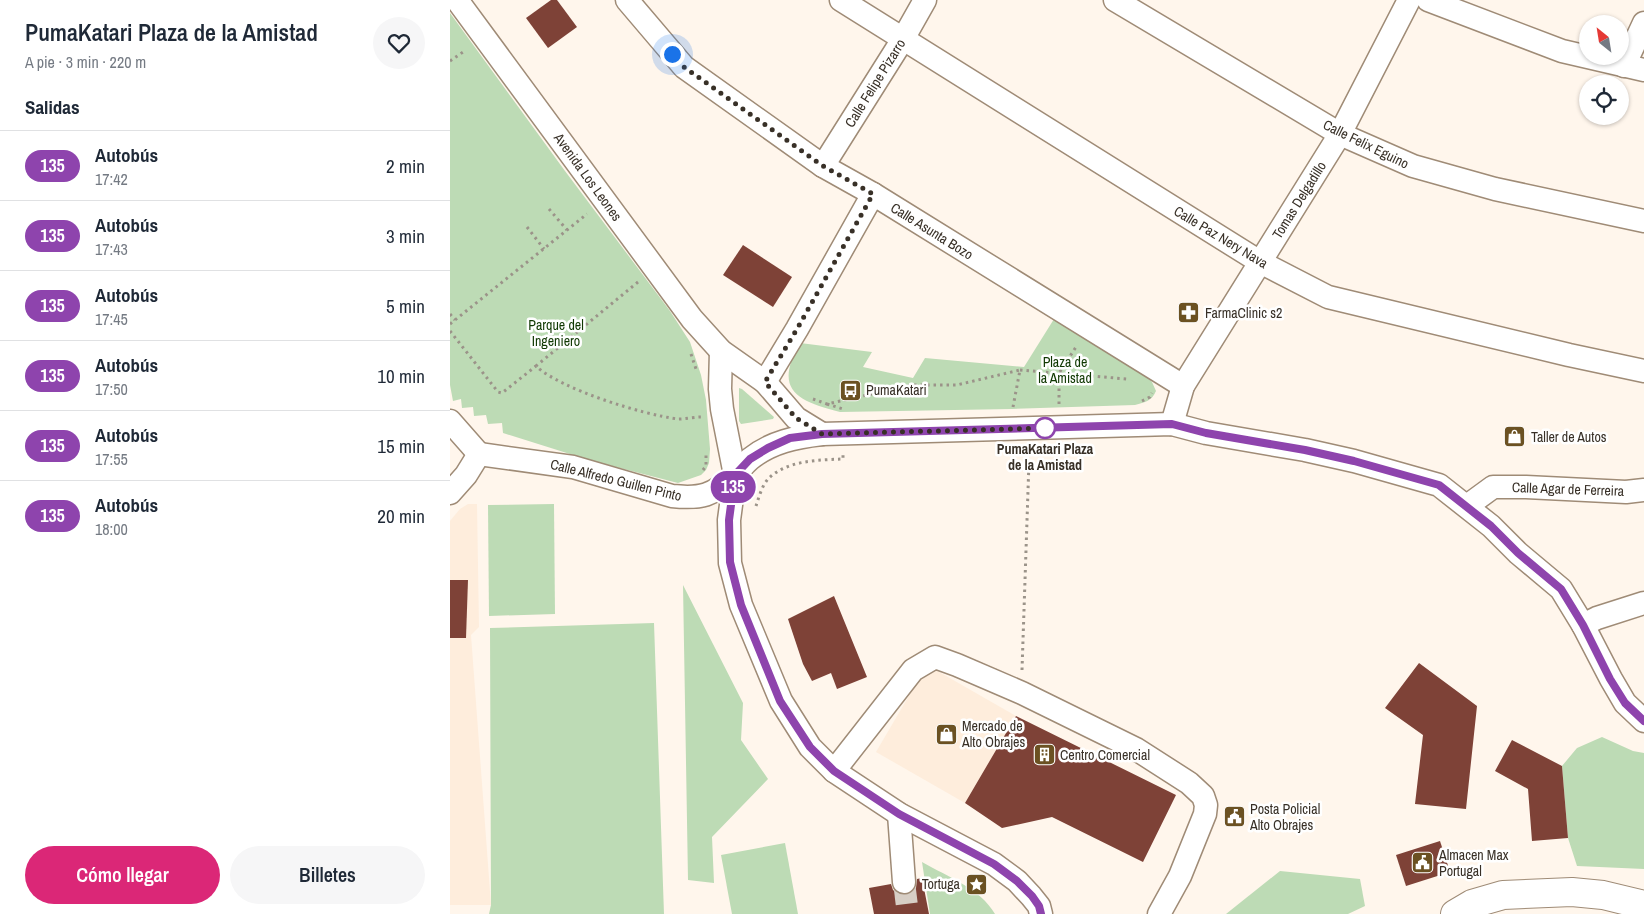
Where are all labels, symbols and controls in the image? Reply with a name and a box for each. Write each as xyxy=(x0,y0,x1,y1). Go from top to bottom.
north arrow xyxy=(1579,15,1629,65)
map controls xyxy=(1579,15,1629,125)
text: PumaKatari Plaza de la Amistad xyxy=(25,16,318,48)
button: heart xyxy=(373,17,425,69)
street label: Calle Felipe Pizarro xyxy=(841,35,909,131)
your location xyxy=(660,42,685,67)
text: A pie · 3 min · 220 m xyxy=(25,51,146,73)
button: locate xyxy=(1579,75,1629,125)
text: Salidas xyxy=(25,94,80,120)
street label: Calle Felix Eguino xyxy=(1320,115,1412,173)
street label: Avenida Los Leones xyxy=(549,129,626,225)
text: Autobús xyxy=(95,142,158,168)
text: 135 xyxy=(40,153,65,178)
text: 2 min xyxy=(386,153,425,179)
street label: Tomas Delgadillo xyxy=(1268,158,1330,242)
text: 17:42 xyxy=(95,168,128,190)
street label: Calle Asunta Bozo xyxy=(887,199,977,263)
street label: Calle Paz Nery Nava xyxy=(1171,202,1272,272)
text: Autobús xyxy=(95,212,158,238)
text: 135 xyxy=(40,223,65,248)
text: 3 min xyxy=(386,223,425,249)
text: 17:43 xyxy=(95,238,128,260)
text: Autobús xyxy=(95,282,158,308)
text: 135 xyxy=(40,293,65,318)
text: 5 min xyxy=(386,293,425,319)
pharmacy icon: FarmaClinic s2 xyxy=(1177,301,1201,325)
place label: FarmaClinic s2 xyxy=(1205,304,1282,322)
text: 17:45 xyxy=(95,308,128,330)
park label: Parque del Ingeniero xyxy=(528,316,584,350)
text: Autobús xyxy=(95,352,158,378)
park label: Plaza de la Amistad xyxy=(1038,353,1092,387)
text: 135 xyxy=(40,363,65,388)
text: 10 min xyxy=(377,363,425,389)
text: 17:50 xyxy=(95,378,128,400)
bus stop icon: PumaKatari xyxy=(838,378,862,402)
place label: PumaKatari xyxy=(866,381,927,399)
marker: PumaKatari Plaza de la Amistad xyxy=(1034,417,1056,439)
text: Autobús xyxy=(95,422,158,448)
shop icon: Taller de Autos xyxy=(1503,425,1527,449)
place label: Taller de Autos xyxy=(1531,428,1607,446)
text: 135 xyxy=(40,433,65,458)
text: 15 min xyxy=(377,433,425,459)
place label: PumaKatari Plaza de la Amistad xyxy=(997,440,1094,474)
text: 17:55 xyxy=(95,448,128,470)
street label: Calle Alfredo Guillen Pinto xyxy=(548,455,684,505)
line badge: 135 xyxy=(704,471,762,503)
text: 135 xyxy=(721,474,745,499)
street label: Calle Agar de Ferreira xyxy=(1512,478,1625,500)
text: Autobús xyxy=(95,492,158,518)
text: 135 xyxy=(40,503,65,528)
text: 20 min xyxy=(377,503,425,529)
text: 18:00 xyxy=(95,518,128,540)
place label: Mercado de Alto Obrajes xyxy=(961,717,1025,751)
shop icon: Mercado de Alto Obrajes xyxy=(934,722,958,746)
building icon: Centro Comercial xyxy=(1032,743,1056,767)
place label: Centro Comercial xyxy=(1060,746,1150,764)
place label: Posta Policial Alto Obrajes xyxy=(1249,800,1320,834)
public building icon: Posta Policial Alto Obrajes xyxy=(1222,805,1246,829)
button: Cómo llegar xyxy=(25,846,220,904)
button: Billetes xyxy=(230,846,425,904)
place label: Almacen Max Portugal xyxy=(1438,846,1509,880)
public building icon: Almacen Max Portugal xyxy=(1411,851,1435,875)
place icon: Tortuga xyxy=(964,872,988,896)
place label: Tortuga xyxy=(922,875,961,893)

